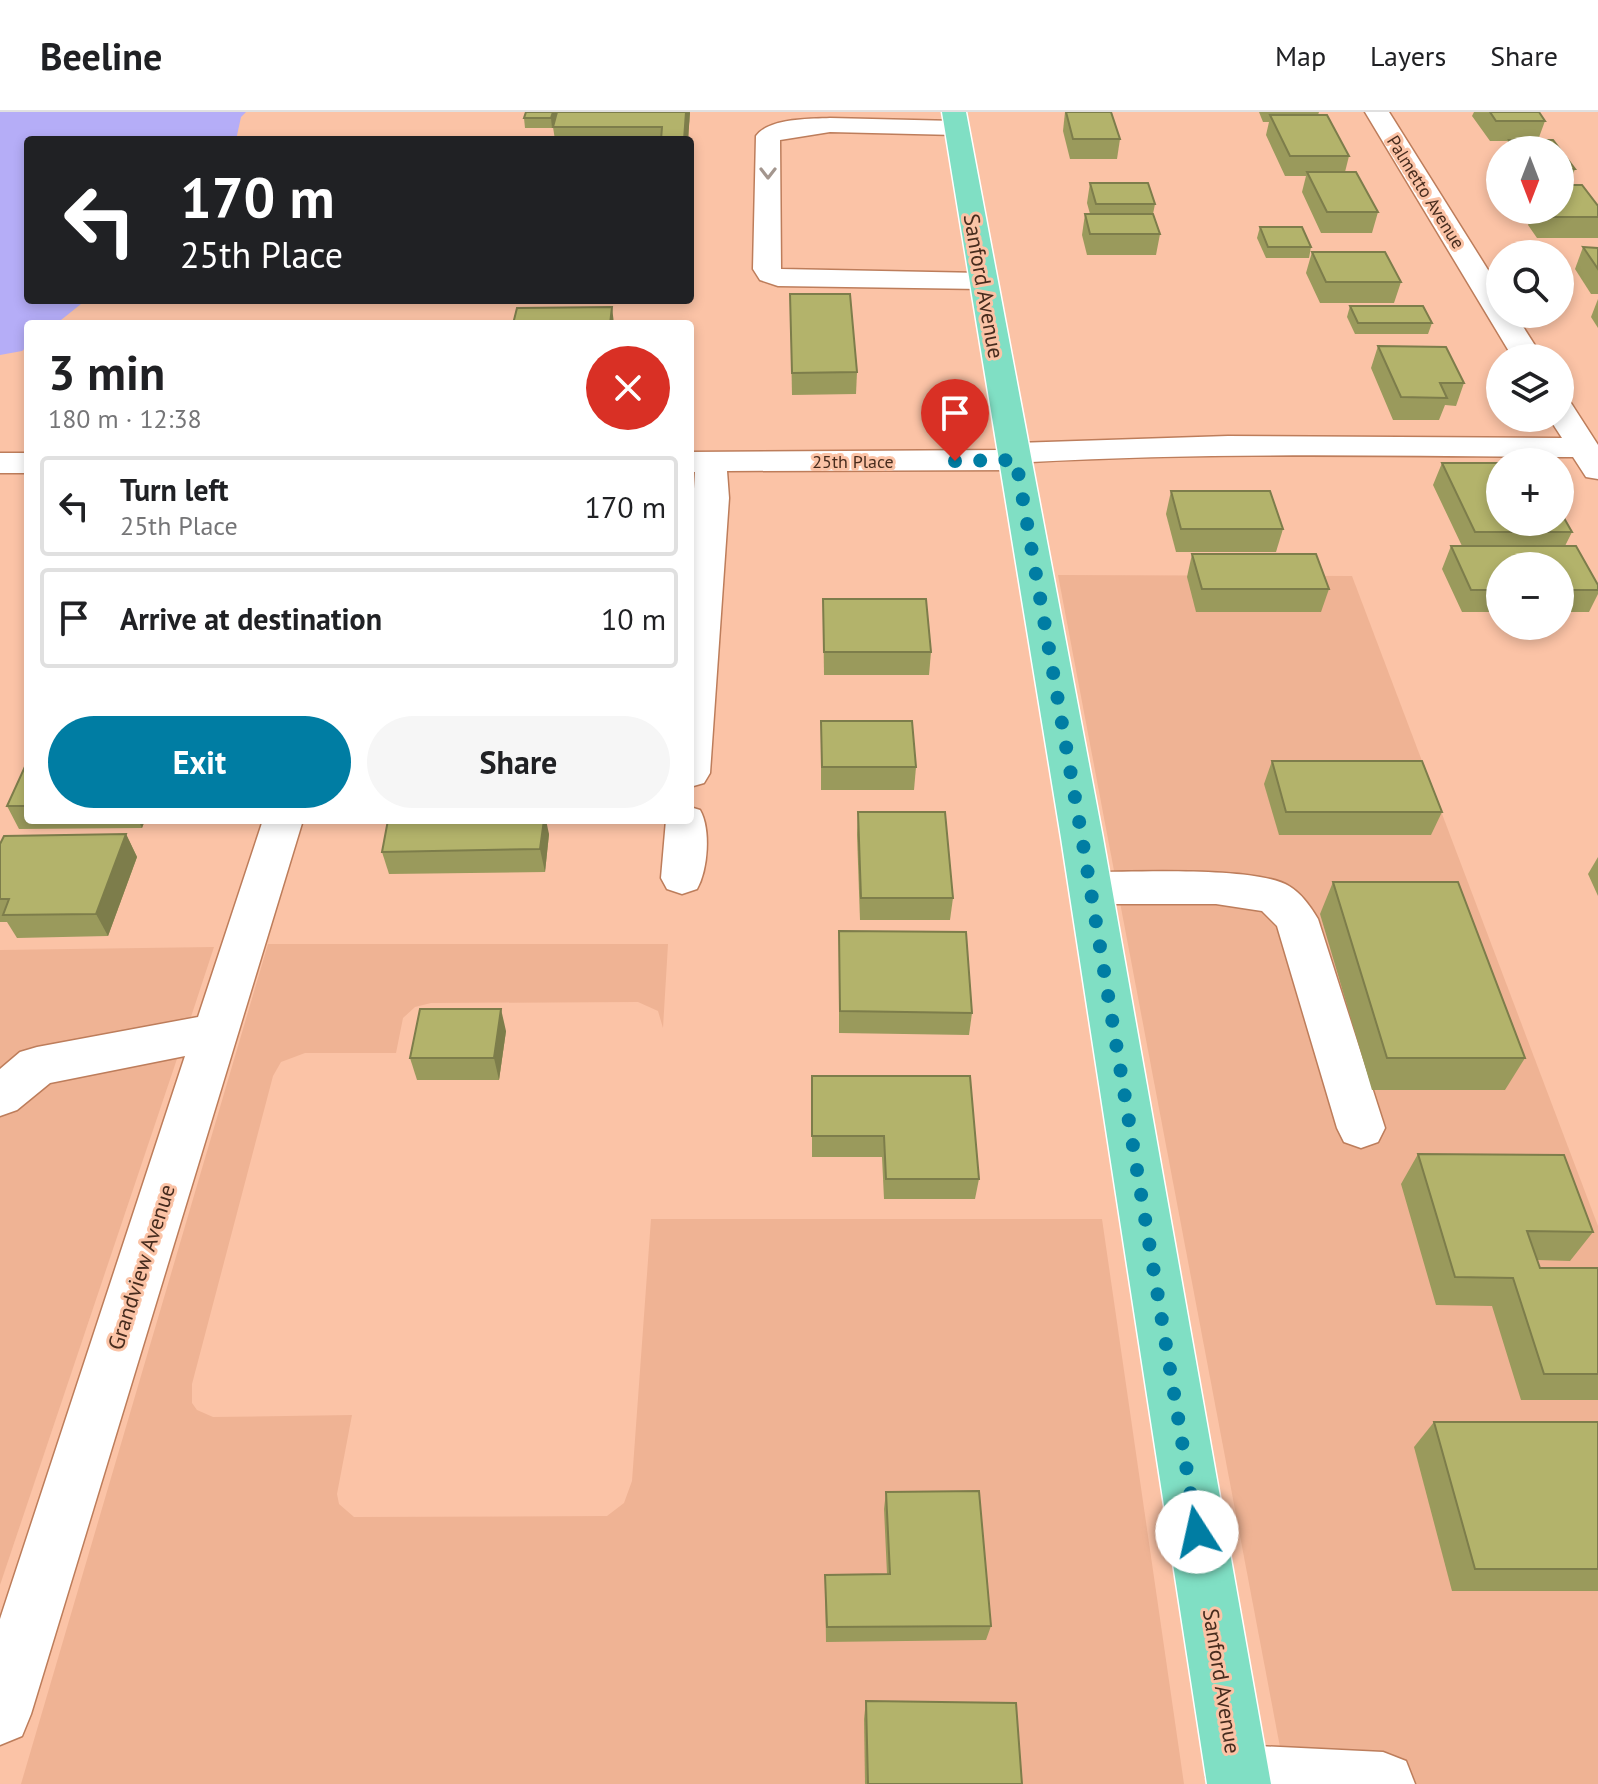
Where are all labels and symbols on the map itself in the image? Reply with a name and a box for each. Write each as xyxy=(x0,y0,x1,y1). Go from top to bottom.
street label: Palmetto Avenue xyxy=(1382,131,1470,253)
north arrow xyxy=(1486,136,1574,224)
one-way arrow xyxy=(759,167,776,180)
street label: Sanford Avenue xyxy=(958,211,1010,361)
pin xyxy=(921,379,989,461)
street label: 25th Place xyxy=(812,450,894,473)
street label: Grandview Avenue xyxy=(101,1181,181,1353)
position arrow xyxy=(1155,1490,1239,1574)
street label: Sanford Avenue xyxy=(1197,1607,1247,1755)

